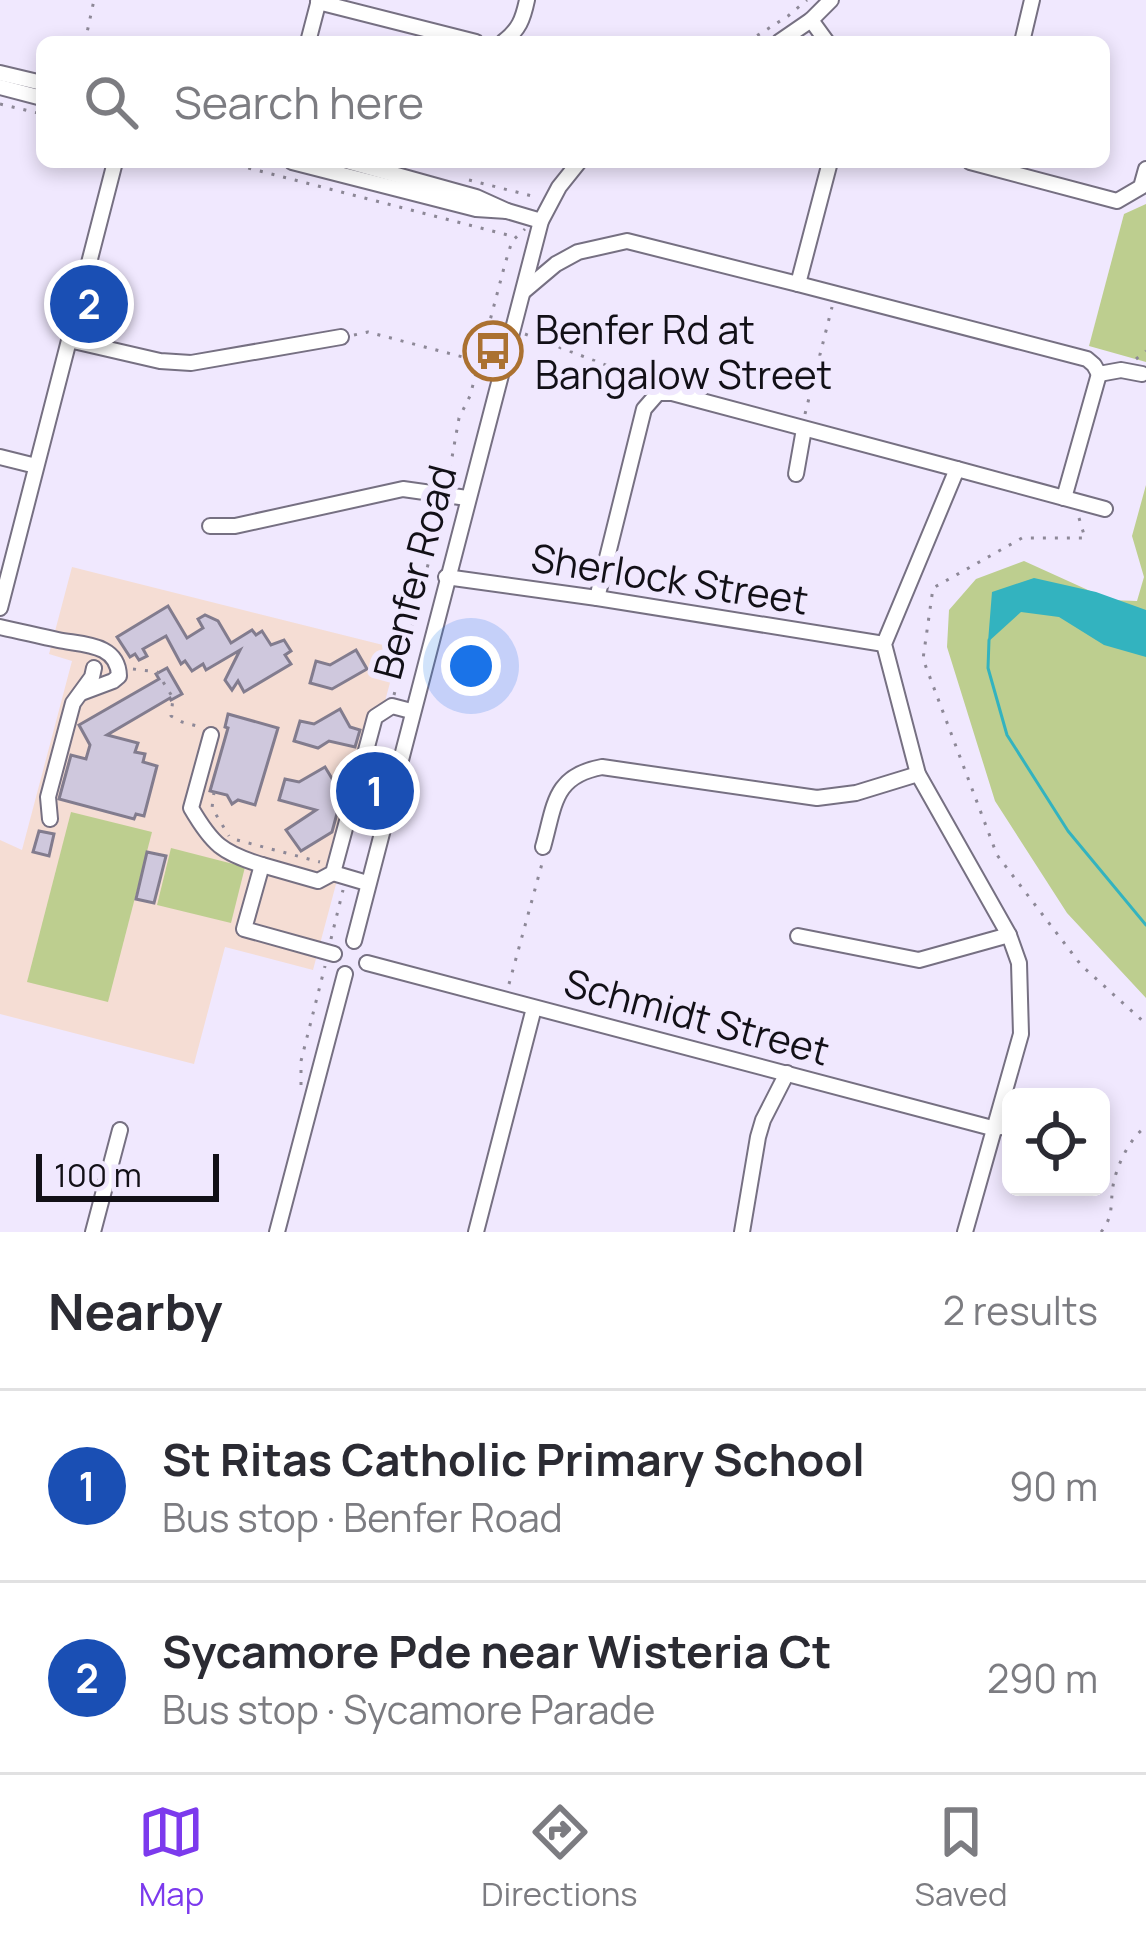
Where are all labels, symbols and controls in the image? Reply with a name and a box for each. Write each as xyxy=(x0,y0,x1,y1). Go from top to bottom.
search box xyxy=(36,36,1110,168)
icon: search xyxy=(78,69,144,135)
text: Search here xyxy=(174,71,424,133)
pin: 2 xyxy=(50,259,128,349)
place label: Benfer Rd at Bangalow Street xyxy=(535,302,832,401)
bus stop icon: Benfer Rd at Bangalow Street xyxy=(462,320,524,382)
street label: Benfer Road xyxy=(360,459,468,685)
street label: Sherlock Street xyxy=(528,529,812,627)
your location xyxy=(441,636,501,696)
pin: 1 xyxy=(336,746,414,836)
street label: Schmidt Street xyxy=(559,955,835,1077)
map controls xyxy=(1002,1088,1110,1196)
button: locate xyxy=(1002,1088,1110,1196)
scale bar xyxy=(36,1148,219,1201)
text: 100 m xyxy=(54,1152,142,1197)
text: Nearby xyxy=(48,1276,223,1345)
text: 2 results xyxy=(943,1283,1098,1337)
text: St Ritas Catholic Primary School xyxy=(162,1428,865,1490)
text: 1 xyxy=(78,1459,96,1513)
text: 90 m xyxy=(1009,1459,1098,1513)
text: Bus stop · Benfer Road xyxy=(162,1490,563,1544)
text: Sycamore Pde near Wisteria Ct xyxy=(162,1620,831,1682)
text: 2 xyxy=(75,1651,99,1705)
text: 290 m xyxy=(987,1651,1098,1705)
text: Bus stop · Sycamore Parade xyxy=(162,1682,655,1736)
tab: Map xyxy=(138,1799,204,1916)
tab: Directions xyxy=(481,1799,638,1916)
tab: Saved xyxy=(915,1799,1008,1916)

